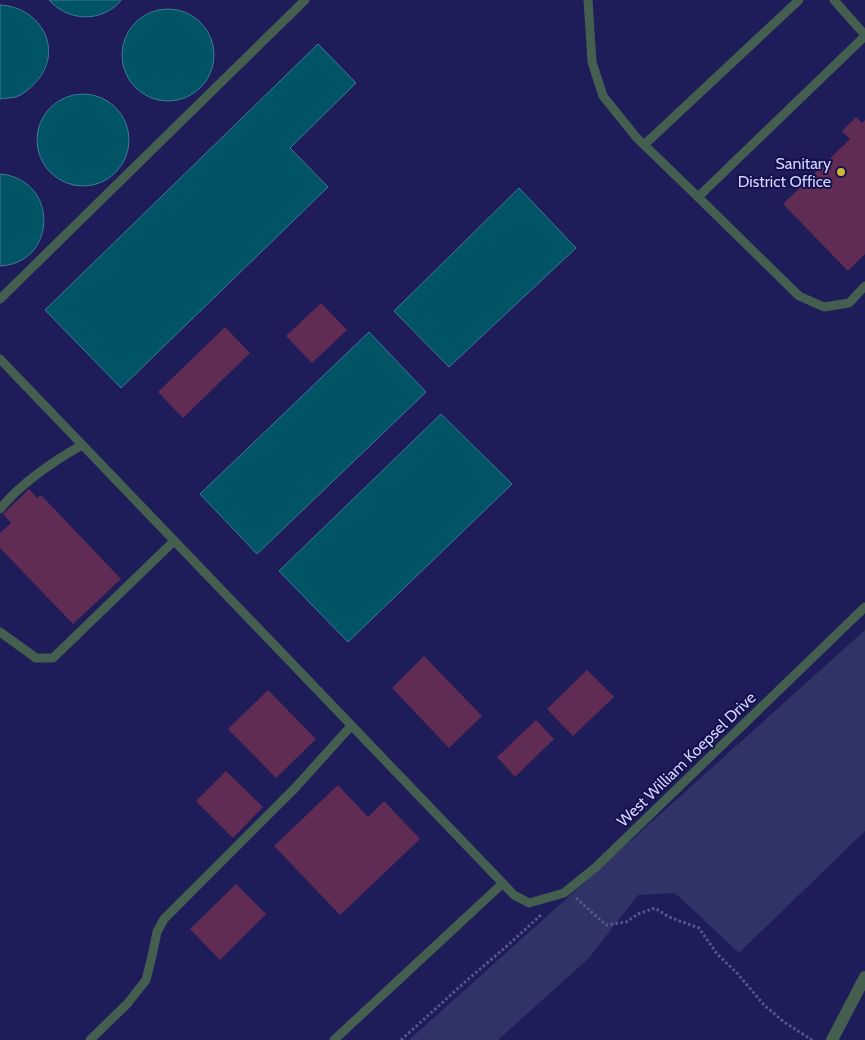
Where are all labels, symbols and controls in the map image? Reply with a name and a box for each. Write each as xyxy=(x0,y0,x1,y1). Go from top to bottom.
place label: Sanitary District Office xyxy=(738,154,831,191)
marker: Sanitary District Office xyxy=(835,166,847,178)
street label: West William Koepsel Drive xyxy=(613,688,760,831)

